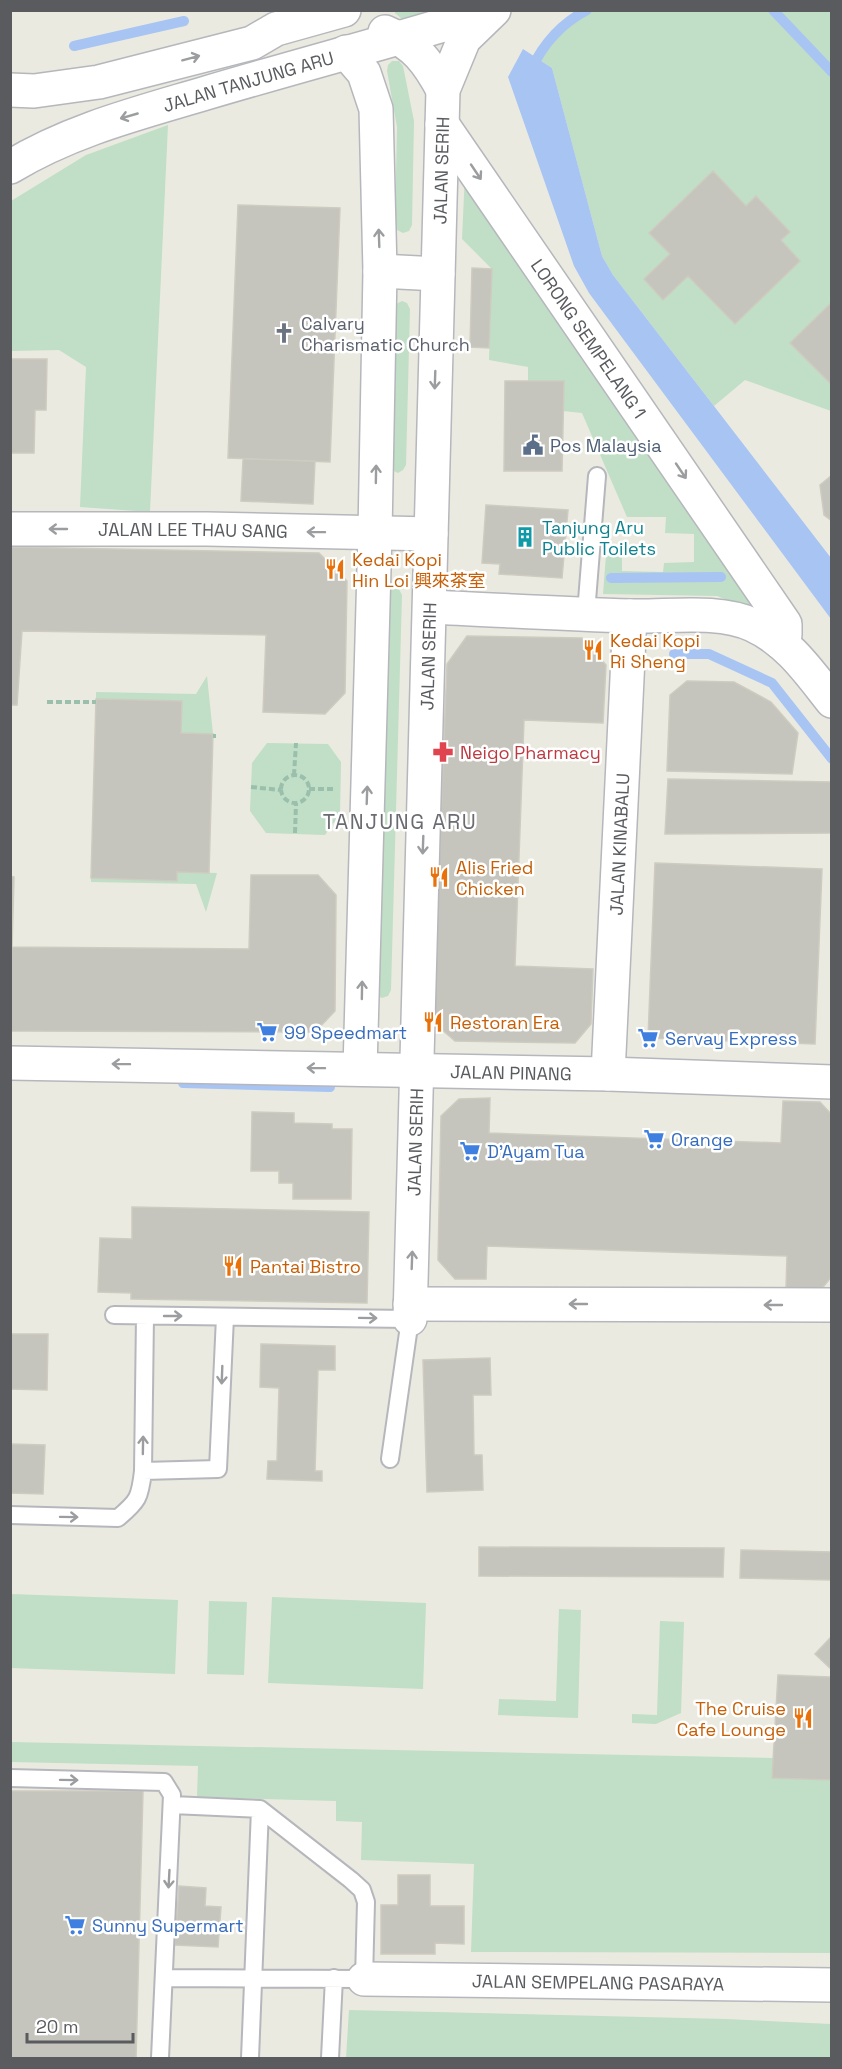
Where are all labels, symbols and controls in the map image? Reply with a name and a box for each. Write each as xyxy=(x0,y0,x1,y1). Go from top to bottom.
street label: JALAN TANJUNG ARU xyxy=(160,45,336,117)
one-way arrow xyxy=(181,52,200,64)
one-way arrow xyxy=(120,111,139,122)
street label: JALAN SERIH xyxy=(428,116,454,225)
one-way arrow xyxy=(470,163,482,179)
one-way arrow xyxy=(373,228,385,248)
street label: LORONG SEMPELANG 1 xyxy=(526,254,652,423)
place label: Calvary Charismatic Church xyxy=(301,312,470,356)
church icon: Calvary Charismatic Church xyxy=(272,321,296,345)
one-way arrow xyxy=(430,369,441,389)
public building icon: Pos Malaysia xyxy=(521,433,545,457)
place label: Pos Malaysia xyxy=(550,434,661,457)
one-way arrow xyxy=(675,463,687,479)
one-way arrow xyxy=(370,465,382,485)
place label: Tanjung Aru Public Toilets xyxy=(542,516,656,560)
street label: JALAN LEE THAU SANG xyxy=(98,517,288,542)
one-way arrow xyxy=(49,523,69,535)
building icon: Tanjung Aru Public Toilets xyxy=(513,525,537,549)
one-way arrow xyxy=(307,526,327,537)
place label: Kedai Kopi Hin Loi 興來茶室 xyxy=(352,548,486,592)
restaurant icon: Kedai Kopi Hin Loi 興來茶室 xyxy=(323,557,347,581)
street label: JALAN SERIH xyxy=(415,602,441,711)
place label: Kedai Kopi Ri Sheng xyxy=(610,629,700,673)
restaurant icon: Kedai Kopi Ri Sheng xyxy=(581,638,605,662)
pharmacy icon: Neigo Pharmacy xyxy=(431,740,455,764)
place label: Neigo Pharmacy xyxy=(460,741,601,764)
street label: JALAN KINABALU xyxy=(604,772,634,916)
one-way arrow xyxy=(361,785,372,805)
district label: TANJUNG ARU xyxy=(323,808,477,835)
one-way arrow xyxy=(417,834,429,854)
place label: Alis Fried Chicken xyxy=(456,856,533,900)
restaurant icon: Alis Fried Chicken xyxy=(427,865,451,889)
one-way arrow xyxy=(356,980,367,1000)
restaurant icon: Restoran Era xyxy=(421,1010,445,1034)
place label: Restoran Era xyxy=(450,1011,560,1034)
supermarket icon: 99 Speedmart xyxy=(255,1020,279,1044)
place label: 99 Speedmart xyxy=(284,1021,407,1044)
supermarket icon: Servay Express xyxy=(636,1026,660,1050)
place label: Servay Express xyxy=(665,1027,797,1050)
one-way arrow xyxy=(112,1058,132,1070)
street label: JALAN PINANG xyxy=(450,1060,572,1085)
one-way arrow xyxy=(307,1063,327,1074)
street label: JALAN SERIH xyxy=(402,1088,428,1196)
supermarket icon: Orange xyxy=(642,1127,666,1151)
place label: Orange xyxy=(671,1128,733,1151)
supermarket icon: D'Ayam Tua xyxy=(458,1139,482,1163)
place label: D'Ayam Tua xyxy=(487,1140,585,1163)
one-way arrow xyxy=(406,1251,417,1271)
restaurant icon: Pantai Bistro xyxy=(221,1254,245,1278)
place label: Pantai Bistro xyxy=(250,1255,361,1278)
one-way arrow xyxy=(569,1298,589,1310)
one-way arrow xyxy=(764,1299,784,1311)
one-way arrow xyxy=(162,1310,182,1322)
one-way arrow xyxy=(357,1312,377,1324)
one-way arrow xyxy=(217,1364,228,1384)
one-way arrow xyxy=(137,1436,149,1456)
one-way arrow xyxy=(58,1511,78,1523)
place label: The Cruise Cafe Lounge xyxy=(677,1697,786,1741)
restaurant icon: The Cruise Cafe Lounge xyxy=(791,1706,815,1730)
one-way arrow xyxy=(58,1774,78,1785)
one-way arrow xyxy=(163,1869,174,1889)
supermarket icon: Sunny Supermart xyxy=(63,1913,87,1937)
place label: Sunny Supermart xyxy=(92,1914,244,1937)
street label: JALAN SEMPELANG PASARAYA xyxy=(472,1969,724,1995)
scale bar xyxy=(27,2006,134,2044)
text: 20 m xyxy=(36,2015,79,2038)

